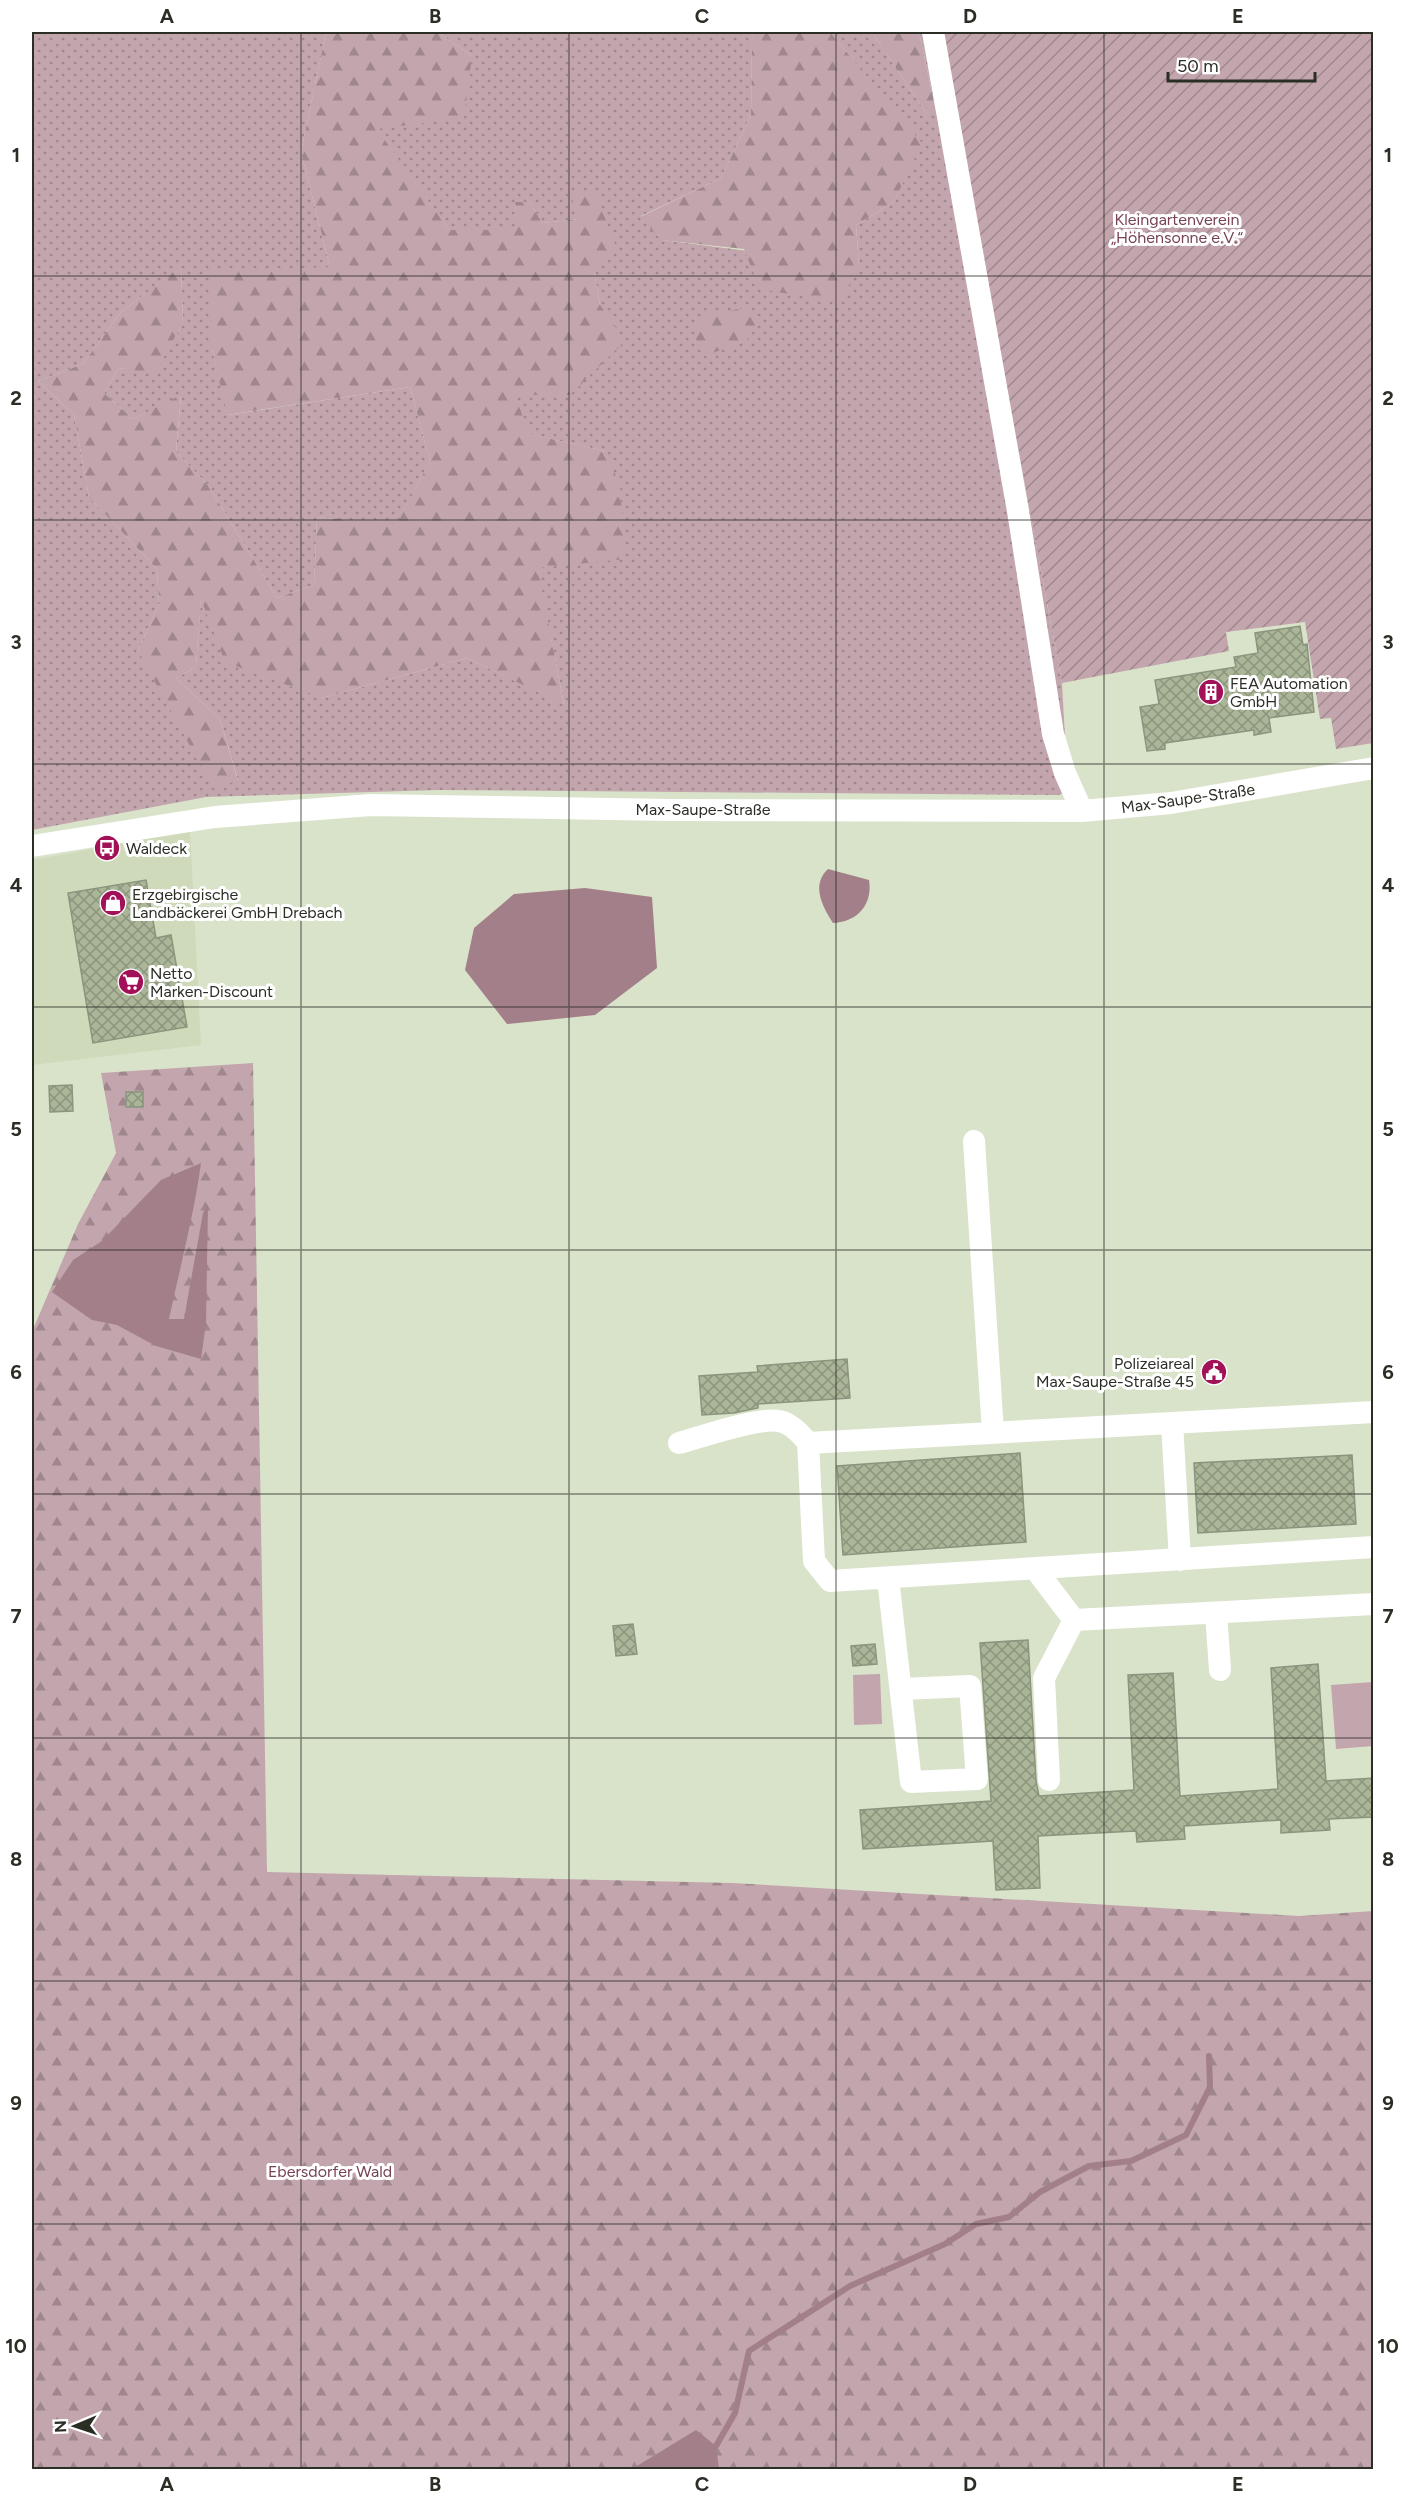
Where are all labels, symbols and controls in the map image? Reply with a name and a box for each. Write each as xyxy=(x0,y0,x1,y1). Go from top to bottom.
text: A xyxy=(160,4,175,28)
text: B xyxy=(429,4,441,28)
text: C xyxy=(695,4,709,28)
text: D xyxy=(963,4,977,28)
text: E xyxy=(1232,4,1244,28)
scale bar xyxy=(1168,45,1315,83)
text: 50 m xyxy=(1177,55,1219,77)
text: 1 xyxy=(12,143,20,167)
text: 1 xyxy=(1384,143,1392,167)
park label: Kleingartenverein „Höhensonne e.V.“ xyxy=(1111,210,1243,247)
text: 2 xyxy=(10,386,22,410)
text: 2 xyxy=(1382,386,1394,410)
text: 3 xyxy=(10,630,22,654)
text: 3 xyxy=(1382,630,1394,654)
place label: FEA Automation GmbH xyxy=(1230,674,1348,711)
building icon: FEA Automation GmbH xyxy=(1196,677,1226,707)
street label: Max-Saupe-Straße xyxy=(1120,780,1256,817)
street label: Max-Saupe-Straße xyxy=(636,800,771,819)
bus stop icon: Waldeck xyxy=(92,833,122,863)
place label: Waldeck xyxy=(126,839,187,858)
text: 4 xyxy=(10,873,23,897)
text: 4 xyxy=(1382,873,1395,897)
place label: Erzgebirgische Landbäckerei GmbH Drebach xyxy=(132,885,343,922)
shop icon: Erzgebirgische Landbäckerei GmbH Drebach xyxy=(98,888,128,918)
place label: Netto Marken-Discount xyxy=(150,964,273,1001)
supermarket icon: Netto Marken-Discount xyxy=(116,967,146,997)
text: 5 xyxy=(10,1117,22,1141)
text: 5 xyxy=(1382,1117,1394,1141)
place label: Polizeiareal Max-Saupe-Straße 45 xyxy=(1036,1354,1194,1391)
public building icon: Polizeiareal Max-Saupe-Straße 45 xyxy=(1199,1357,1229,1387)
text: 6 xyxy=(10,1360,22,1384)
text: 6 xyxy=(1382,1360,1394,1384)
text: 7 xyxy=(10,1604,22,1628)
text: 7 xyxy=(1382,1604,1394,1628)
text: 8 xyxy=(10,1847,22,1871)
text: 8 xyxy=(1382,1847,1394,1871)
text: 9 xyxy=(10,2091,22,2115)
text: 9 xyxy=(1382,2091,1394,2115)
park label: Ebersdorfer Wald xyxy=(268,2162,392,2181)
text: 10 xyxy=(5,2334,27,2358)
text: 10 xyxy=(1377,2334,1399,2358)
north arrow xyxy=(45,2396,105,2456)
text: N xyxy=(51,2420,70,2433)
text: A xyxy=(160,2472,175,2496)
text: B xyxy=(429,2472,441,2496)
text: C xyxy=(695,2472,709,2496)
text: D xyxy=(963,2472,977,2496)
text: E xyxy=(1232,2472,1244,2496)

